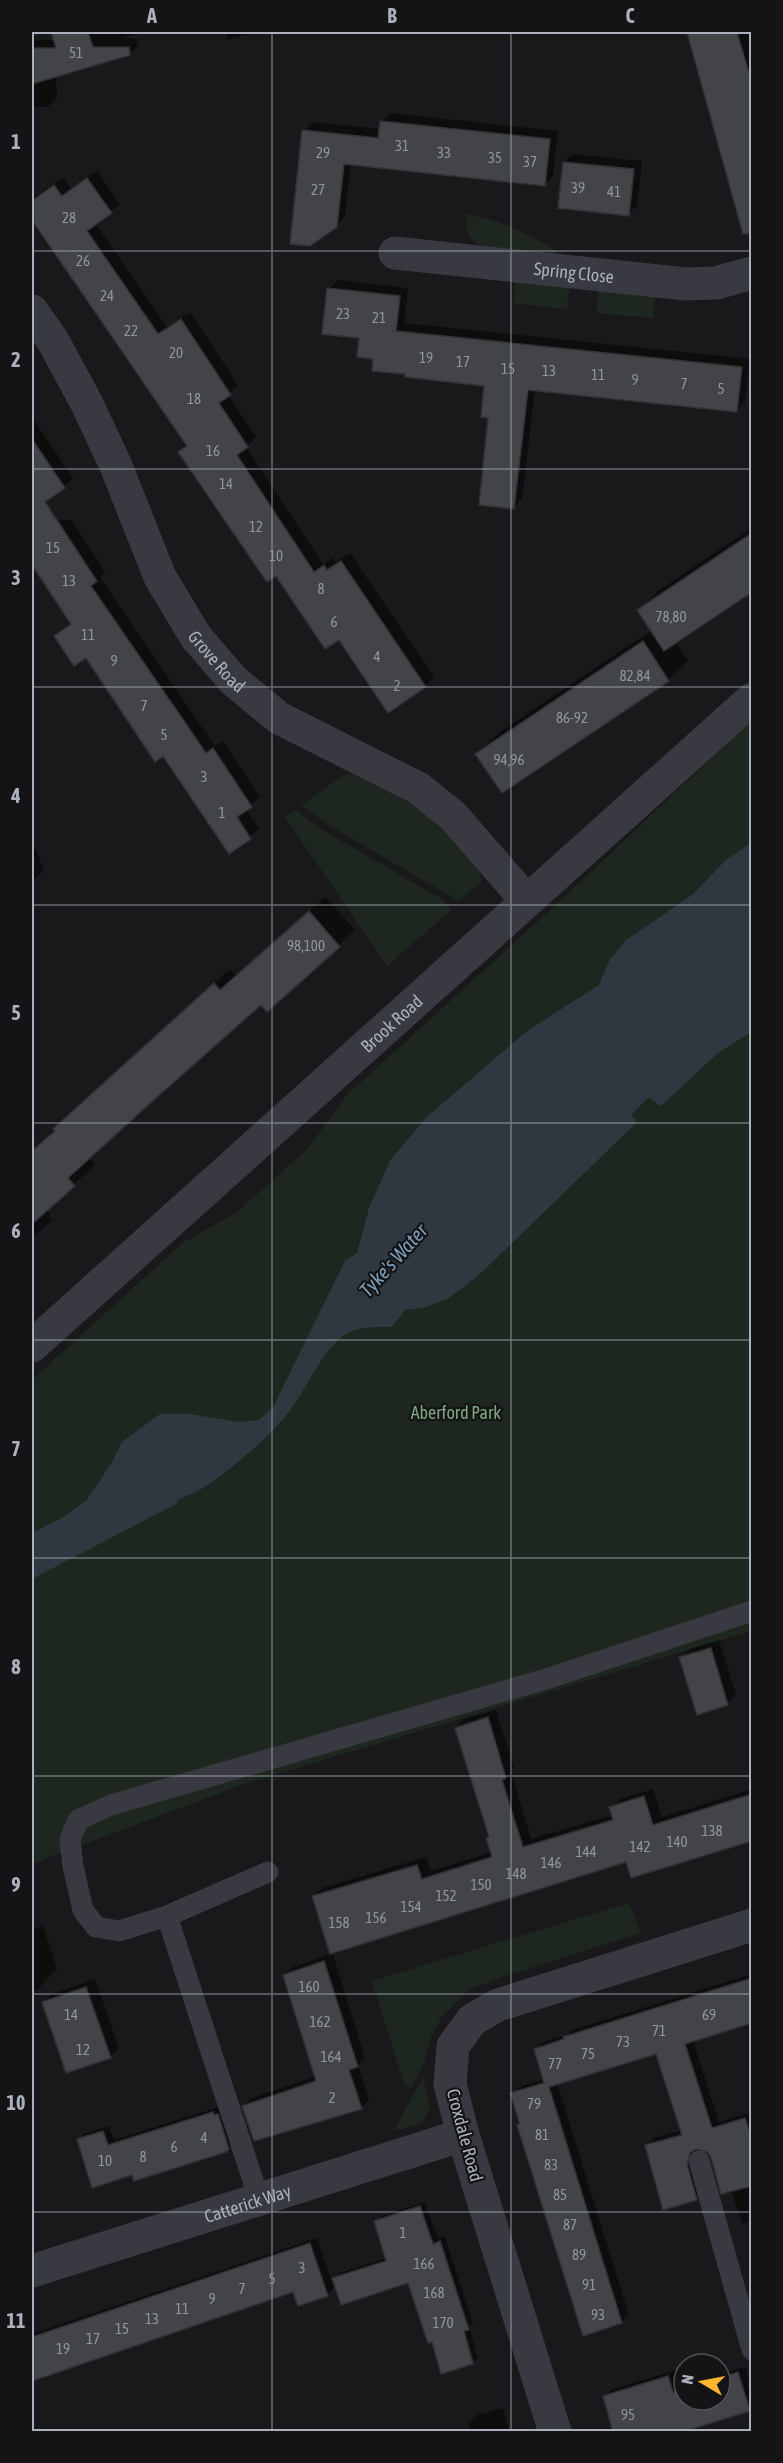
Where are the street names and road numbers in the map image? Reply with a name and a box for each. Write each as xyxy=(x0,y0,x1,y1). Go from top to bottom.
street label: Spring Close xyxy=(533,257,615,287)
street label: Grove Road xyxy=(184,627,250,696)
street label: Brook Road xyxy=(356,990,426,1056)
street label: Croxdale Road xyxy=(443,2086,487,2184)
street label: Catterick Way xyxy=(202,2179,293,2227)

